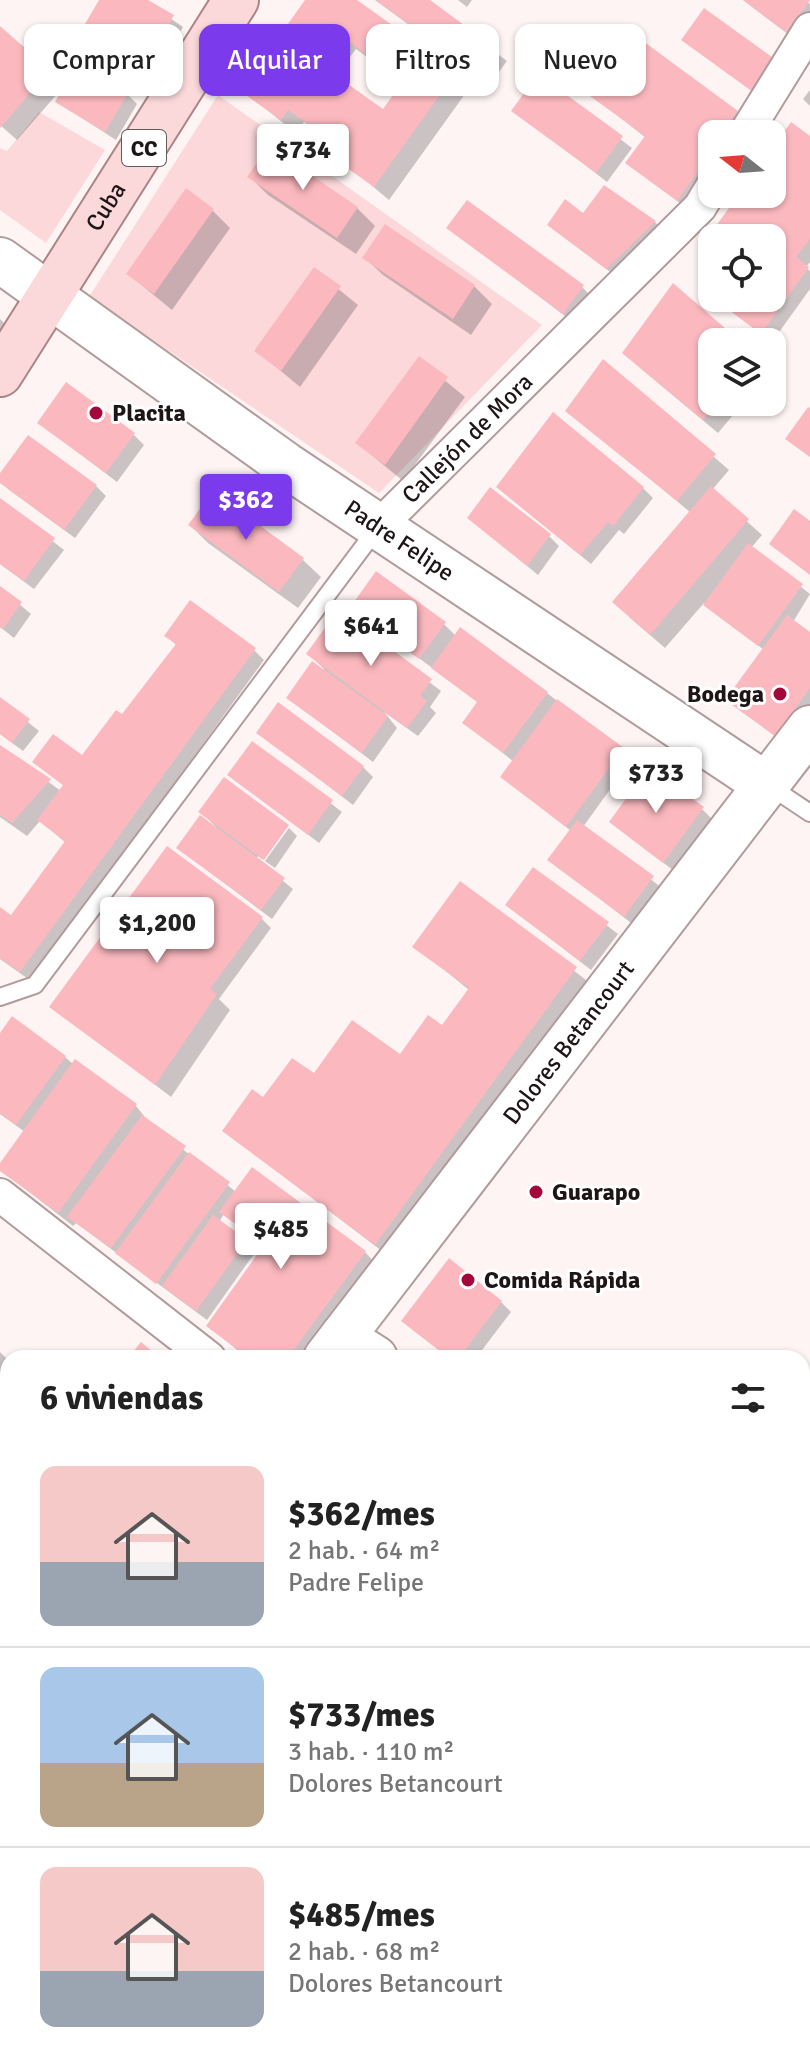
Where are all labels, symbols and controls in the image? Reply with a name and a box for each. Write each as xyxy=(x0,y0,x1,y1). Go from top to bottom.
chip: Comprar xyxy=(24,24,183,96)
chip: Alquilar xyxy=(199,24,350,96)
chip: Filtros xyxy=(366,24,499,96)
chip: Nuevo xyxy=(515,24,646,96)
north arrow xyxy=(698,120,786,208)
map controls xyxy=(698,120,786,416)
pin: $734 xyxy=(256,124,350,192)
road number: CC xyxy=(122,130,166,166)
text: $734 xyxy=(275,134,331,166)
street label: Cuba xyxy=(79,176,132,237)
button: locate xyxy=(698,224,786,312)
button: layers xyxy=(698,328,786,416)
street label: Callejón de Mora xyxy=(396,367,539,510)
place label: Placita xyxy=(112,398,186,428)
marker: Placita xyxy=(87,404,105,422)
pin: $362 xyxy=(199,474,293,542)
text: $362 xyxy=(218,484,274,516)
street label: Padre Felipe xyxy=(339,493,460,588)
pin: $641 xyxy=(324,600,418,668)
text: $641 xyxy=(343,610,399,642)
place label: Bodega xyxy=(687,679,764,709)
marker: Bodega xyxy=(771,685,789,703)
pin: $733 xyxy=(609,747,703,815)
text: $733 xyxy=(628,757,684,789)
pin: $1,200 xyxy=(92,897,222,965)
text: $1,200 xyxy=(118,907,196,939)
street label: Dolores Betancourt xyxy=(496,955,641,1130)
place label: Guarapo xyxy=(552,1177,640,1207)
marker: Guarapo xyxy=(527,1183,545,1201)
pin: $485 xyxy=(234,1203,328,1271)
text: $485 xyxy=(253,1213,309,1245)
place label: Comida Rápida xyxy=(484,1265,640,1295)
marker: Comida Rápida xyxy=(459,1271,477,1289)
icon: filters xyxy=(726,1376,770,1420)
text: 6 viviendas xyxy=(40,1377,203,1419)
text: $362/mes xyxy=(288,1493,435,1535)
icon: home xyxy=(104,1498,200,1594)
text: 2 hab. · 64 m² xyxy=(288,1535,440,1567)
text: Padre Felipe xyxy=(288,1567,424,1599)
text: $733/mes xyxy=(288,1694,435,1736)
icon: home xyxy=(104,1699,200,1795)
text: 3 hab. · 110 m² xyxy=(288,1736,455,1768)
text: Dolores Betancourt xyxy=(288,1768,503,1800)
text: $485/mes xyxy=(288,1894,435,1936)
icon: home xyxy=(104,1899,200,1995)
text: 2 hab. · 68 m² xyxy=(288,1936,440,1968)
text: Dolores Betancourt xyxy=(288,1968,503,2000)

